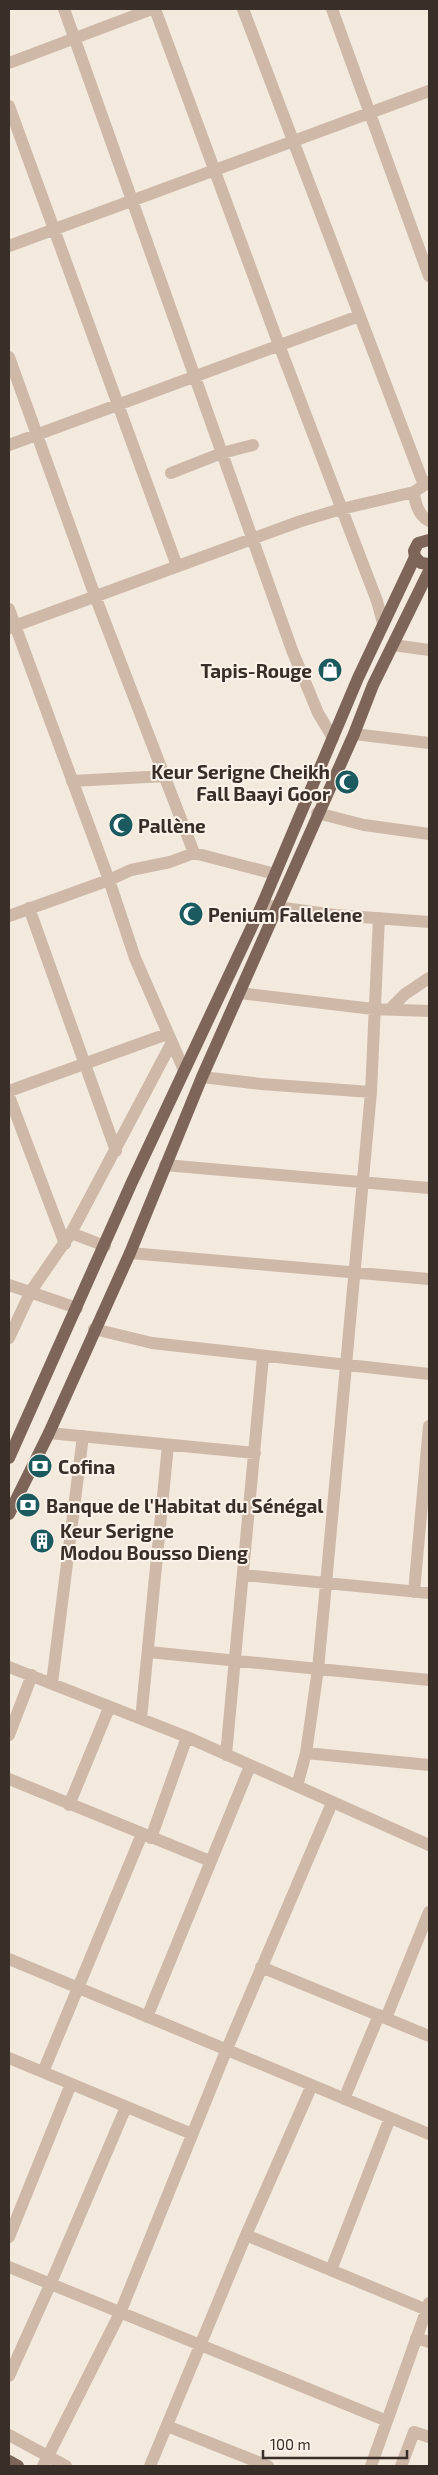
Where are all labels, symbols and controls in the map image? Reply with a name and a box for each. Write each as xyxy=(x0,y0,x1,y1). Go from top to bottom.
shop icon: Tapis-Rouge xyxy=(317,657,343,683)
place label: Tapis-Rouge xyxy=(200,659,312,682)
place label: Keur Serigne Cheikh Fall Baayi Goor xyxy=(151,760,330,806)
mosque icon: Keur Serigne Cheikh Fall Baayi Goor xyxy=(334,769,360,795)
mosque icon: Pallène xyxy=(108,812,134,838)
place label: Pallène xyxy=(138,814,206,837)
mosque icon: Penium Fallelene xyxy=(178,901,204,927)
place label: Penium Fallelene xyxy=(208,903,363,926)
bank icon: Cofina xyxy=(27,1453,53,1479)
place label: Cofina xyxy=(58,1455,115,1478)
bank icon: Banque de l'Habitat du Sénégal xyxy=(15,1492,41,1518)
place label: Banque de l'Habitat du Sénégal xyxy=(46,1494,324,1517)
place label: Keur Serigne Modou Bousso Dieng xyxy=(60,1519,248,1564)
building icon: Keur Serigne Modou Bousso Dieng xyxy=(29,1528,55,1554)
scale bar xyxy=(263,2428,407,2460)
text: 100 m xyxy=(270,2435,311,2453)

